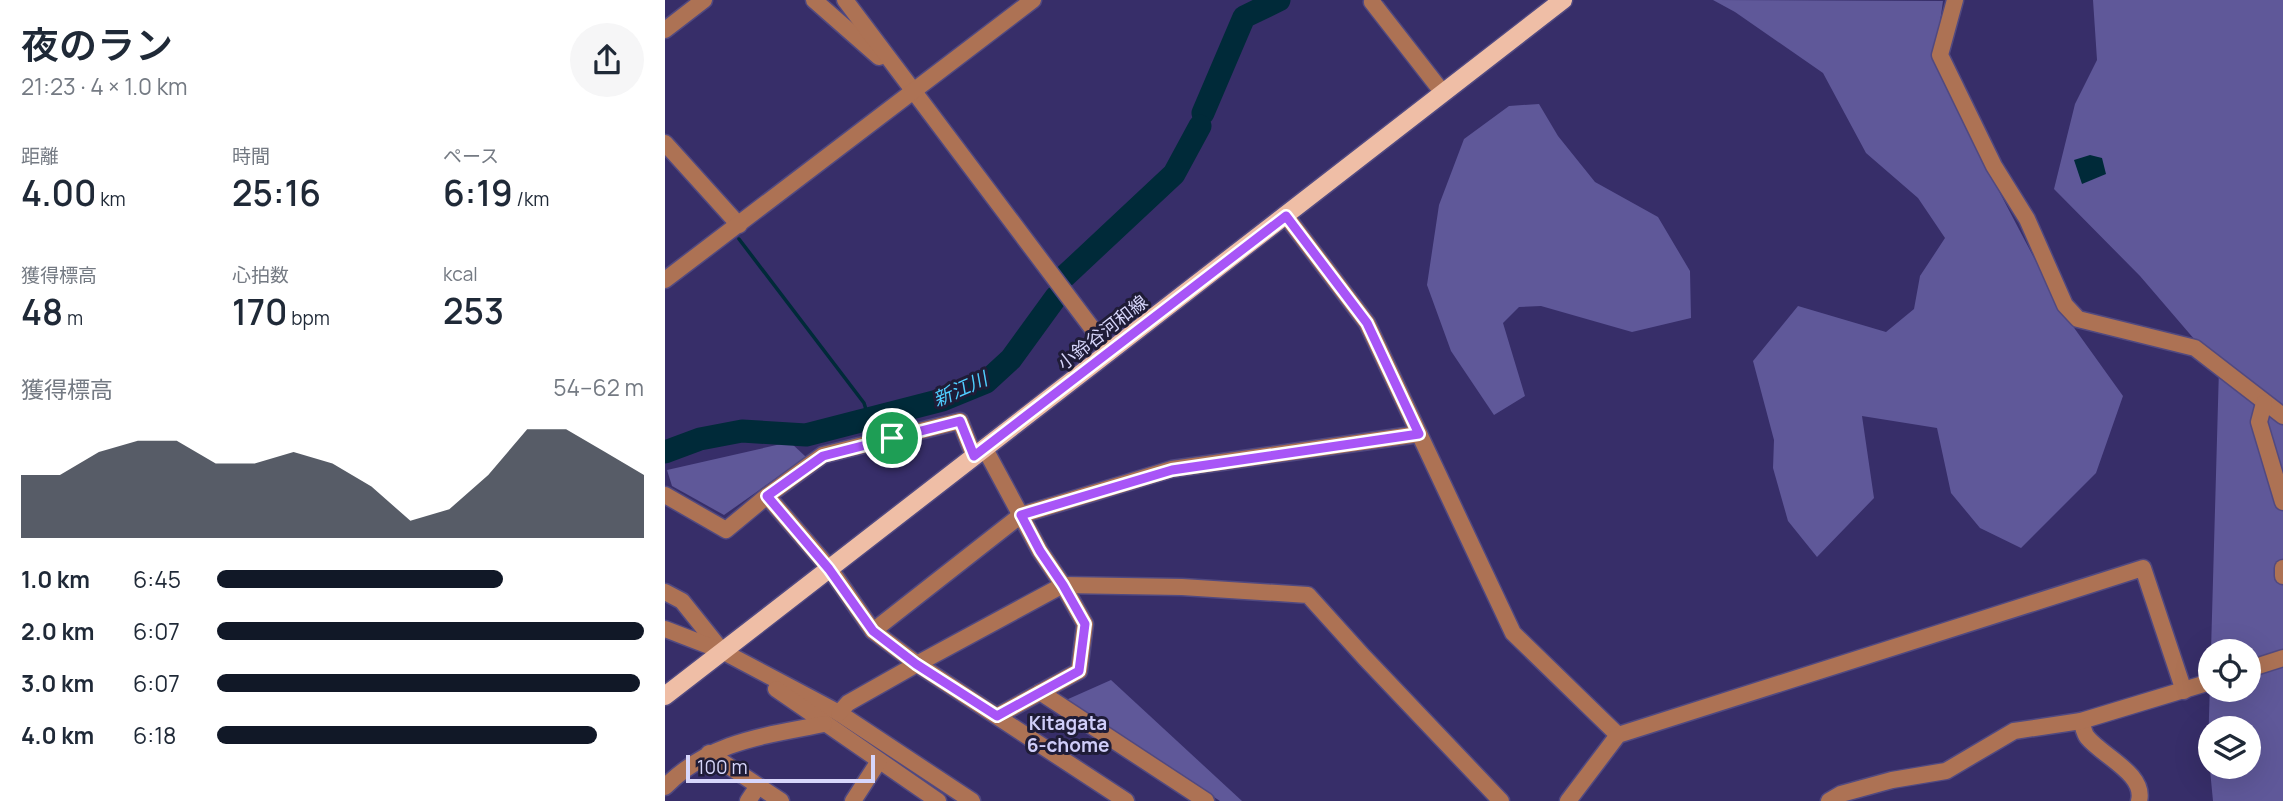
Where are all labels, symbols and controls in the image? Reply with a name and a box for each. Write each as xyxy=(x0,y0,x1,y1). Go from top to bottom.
text: 夜のラン xyxy=(21,18,173,70)
button: share xyxy=(570,23,644,97)
text: 21:23 · 4 × 1.0 km xyxy=(21,70,188,102)
text: 距離 xyxy=(21,143,59,169)
text: 時間 xyxy=(232,143,270,169)
text: ペース xyxy=(443,143,499,169)
text: 4.00 xyxy=(21,169,96,217)
text: 25:16 xyxy=(232,169,321,217)
text: 6:19 xyxy=(443,169,513,217)
text: km xyxy=(96,186,126,212)
text: /km xyxy=(513,186,549,212)
text: kcal xyxy=(443,261,478,287)
text: 獲得標高 xyxy=(21,262,97,288)
text: 心拍数 xyxy=(232,262,289,288)
text: 253 xyxy=(443,287,504,335)
text: 48 xyxy=(21,288,63,336)
text: 170 xyxy=(232,288,288,336)
street label: 小鈴谷河和線 xyxy=(1052,289,1152,375)
text: m xyxy=(63,305,83,331)
text: bpm xyxy=(288,305,330,331)
water label: 新江川 xyxy=(929,365,993,412)
text: 54–62 m xyxy=(553,371,644,403)
text: 獲得標高 xyxy=(21,373,113,405)
pin xyxy=(862,408,922,468)
icon: arrive xyxy=(873,419,911,457)
text: 1.0 km xyxy=(21,563,90,595)
text: 6:45 xyxy=(133,563,181,595)
text: 2.0 km xyxy=(21,615,94,647)
text: 6:07 xyxy=(133,615,180,647)
map controls xyxy=(2198,639,2261,779)
button: locate xyxy=(2198,639,2261,702)
text: 3.0 km xyxy=(21,667,94,699)
text: 6:07 xyxy=(133,667,180,699)
district label: Kitagata 6-chome xyxy=(1027,710,1109,758)
button: layers xyxy=(2198,716,2261,779)
text: 4.0 km xyxy=(21,719,94,751)
text: 6:18 xyxy=(133,719,176,751)
scale bar xyxy=(686,752,875,784)
text: 100 m xyxy=(697,754,748,780)

